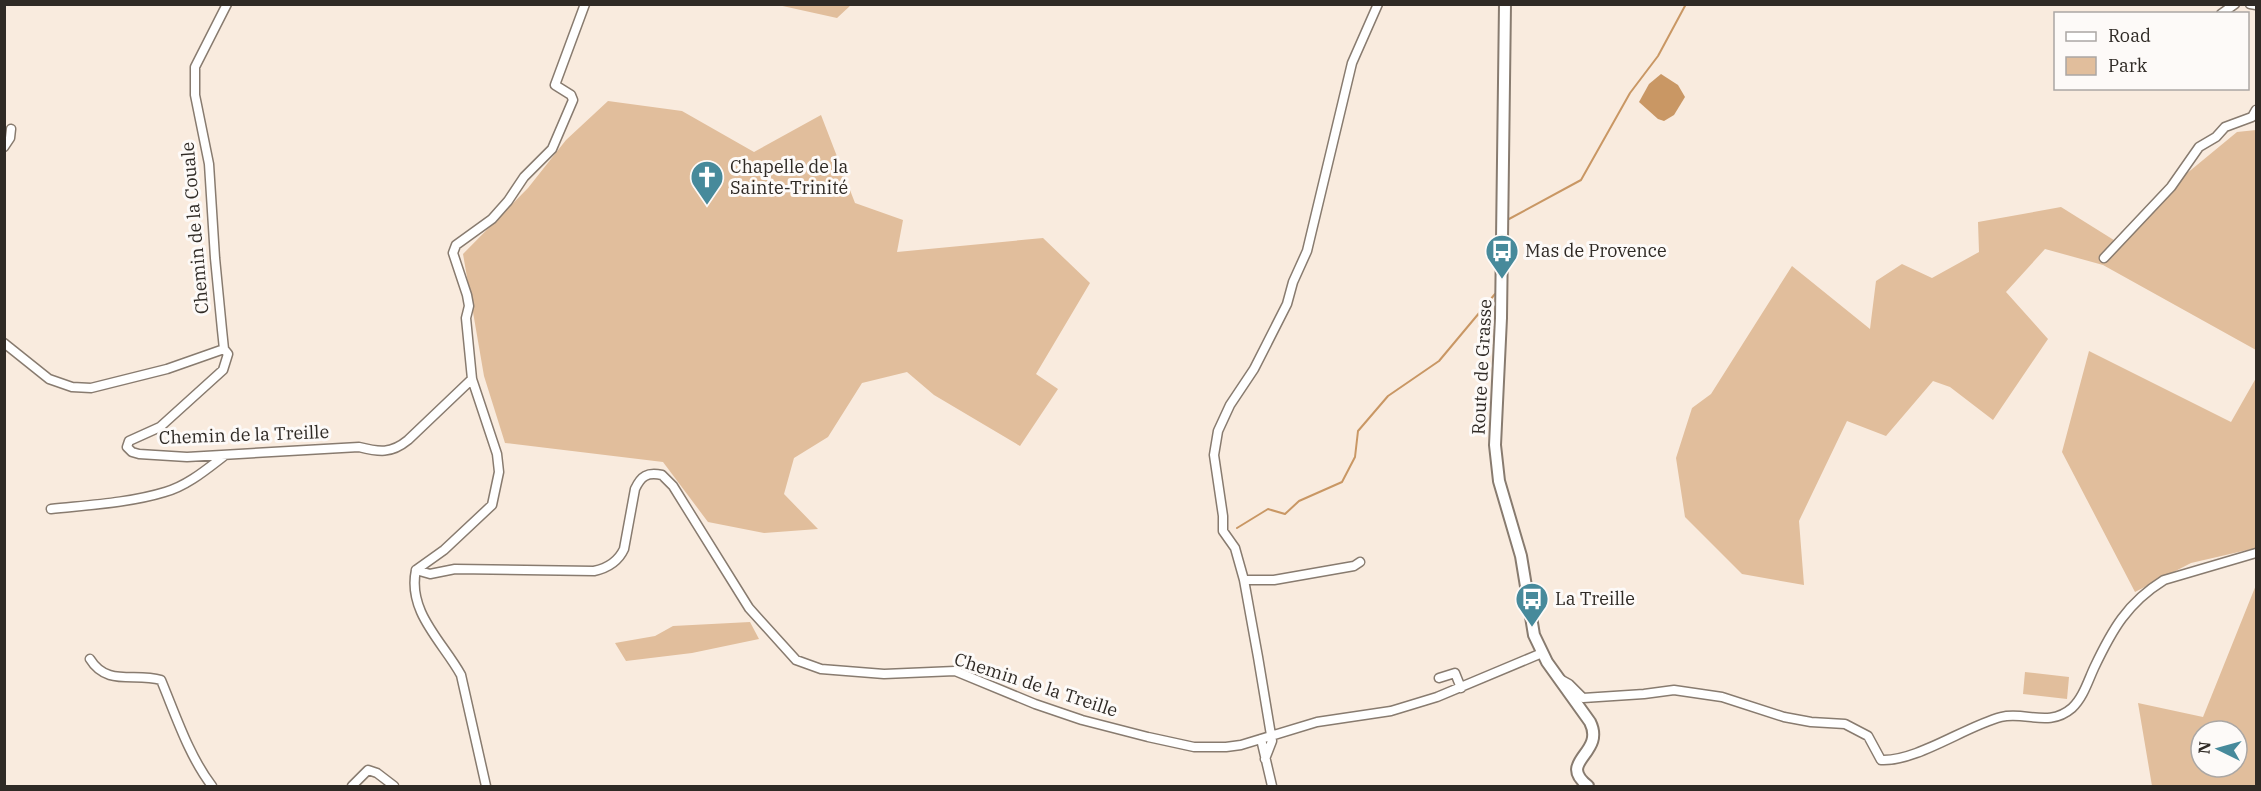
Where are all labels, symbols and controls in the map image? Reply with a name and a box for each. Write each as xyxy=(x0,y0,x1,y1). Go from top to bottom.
legend xyxy=(2054,12,2249,90)
text: Road xyxy=(2108,24,2151,47)
text: Park xyxy=(2108,54,2148,77)
street label: Chemin de la Couale xyxy=(176,141,213,315)
place label: Chapelle de la Sainte-Trinité xyxy=(730,155,848,199)
church icon: Chapelle de la Sainte-Trinité xyxy=(689,159,725,206)
bus stop icon: Mas de Provence xyxy=(1484,233,1520,280)
place label: Mas de Provence xyxy=(1525,239,1667,262)
street label: Route de Grasse xyxy=(1466,298,1497,435)
street label: Chemin de la Treille xyxy=(158,420,330,449)
bus stop icon: La Treille xyxy=(1514,581,1550,628)
place label: La Treille xyxy=(1555,587,1635,610)
street label: Chemin de la Treille xyxy=(952,647,1121,722)
north arrow xyxy=(2189,719,2249,779)
text: N xyxy=(2194,741,2215,755)

